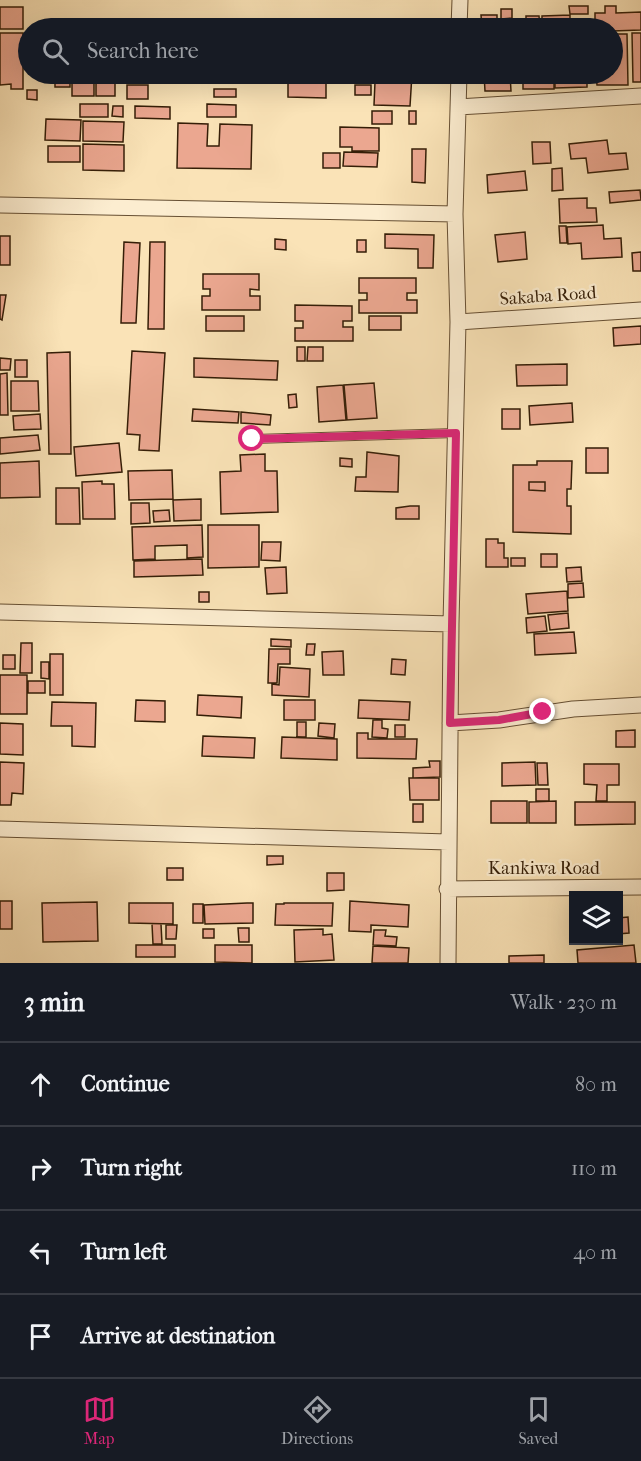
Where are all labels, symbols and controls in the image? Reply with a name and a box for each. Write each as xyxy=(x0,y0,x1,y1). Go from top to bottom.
search box xyxy=(18,18,623,84)
icon: search xyxy=(39,35,72,68)
text: Search here xyxy=(87,38,199,64)
street label: Sakaba Road xyxy=(499,282,597,310)
route start xyxy=(238,425,264,451)
route end xyxy=(529,698,555,724)
street label: Kankiwa Road xyxy=(488,858,600,879)
map controls xyxy=(569,891,623,945)
button: layers xyxy=(569,891,623,945)
text: 3 min xyxy=(24,987,85,1018)
text: Walk · 230 m xyxy=(511,991,617,1014)
icon: ahead xyxy=(24,1068,57,1101)
text: Continue xyxy=(81,1071,170,1097)
text: 80 m xyxy=(575,1073,617,1096)
icon: right xyxy=(24,1152,57,1185)
text: Turn right xyxy=(81,1155,182,1181)
text: 110 m xyxy=(571,1157,617,1180)
icon: left xyxy=(24,1236,57,1269)
text: Turn left xyxy=(81,1239,167,1265)
text: 40 m xyxy=(573,1241,617,1264)
icon: arrive xyxy=(24,1320,57,1353)
text: Arrive at destination xyxy=(81,1323,275,1349)
tab: Map xyxy=(83,1393,116,1448)
tab: Directions xyxy=(281,1393,353,1448)
tab: Saved xyxy=(519,1393,558,1448)

